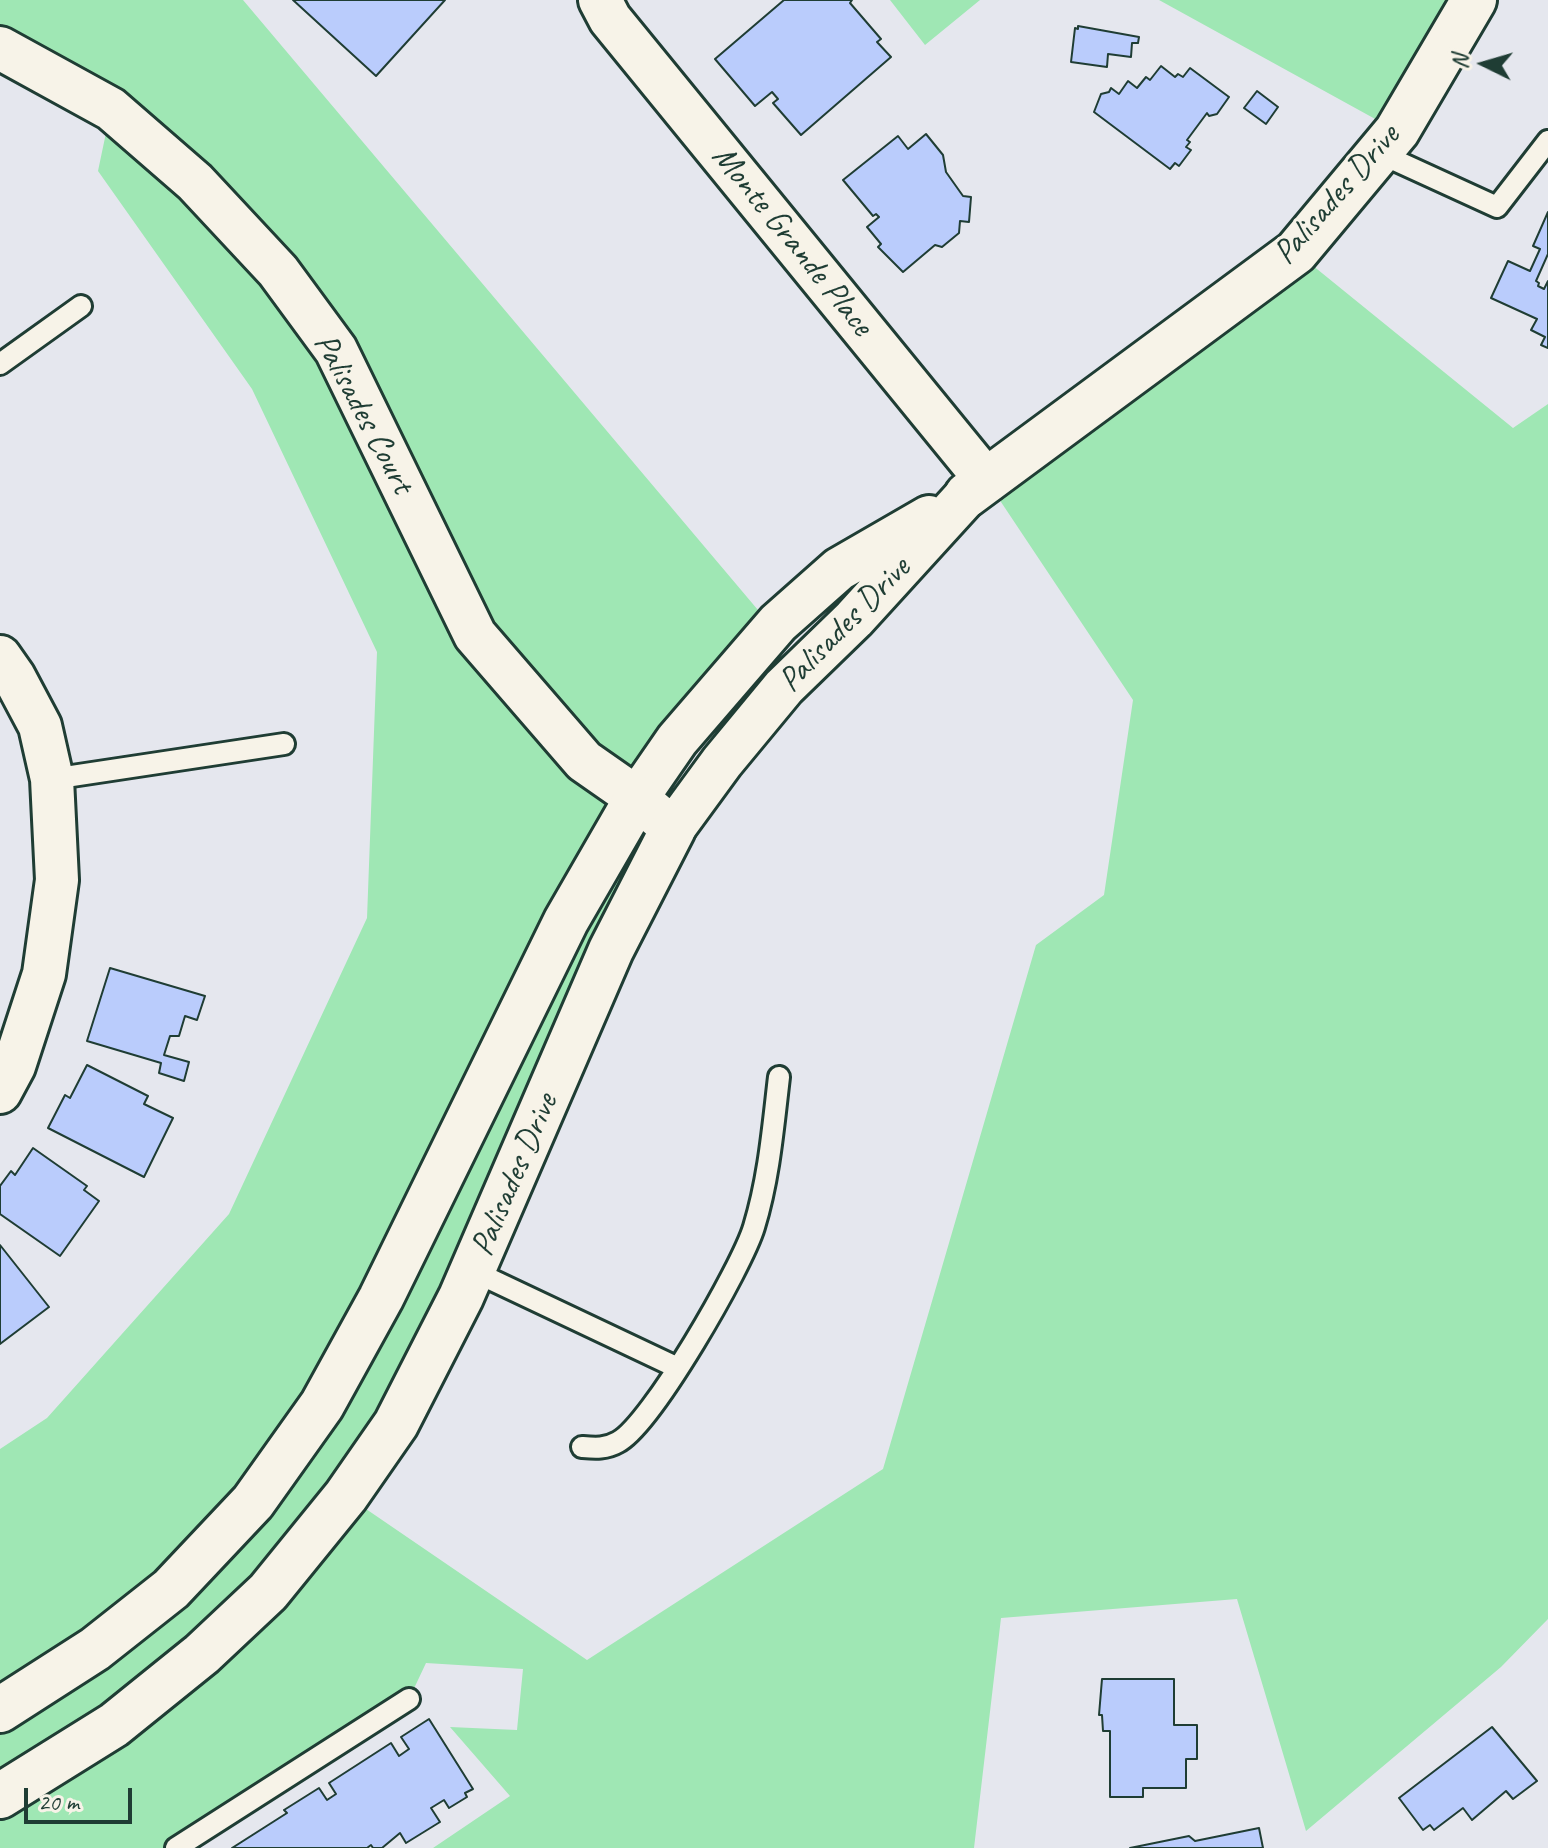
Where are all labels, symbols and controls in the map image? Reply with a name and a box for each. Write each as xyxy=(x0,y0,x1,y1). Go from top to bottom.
north arrow xyxy=(1444,24,1524,104)
text: N xyxy=(1446,54,1475,70)
street label: Palisades Drive xyxy=(1265,117,1409,273)
street label: Monte Grande Place xyxy=(703,137,881,345)
street label: Palisades Court xyxy=(304,327,422,501)
street label: Palisades Drive xyxy=(771,549,919,701)
street label: Palisades Drive xyxy=(463,1088,567,1262)
scale bar xyxy=(28,1772,136,1822)
text: 20 m xyxy=(38,1787,79,1817)

